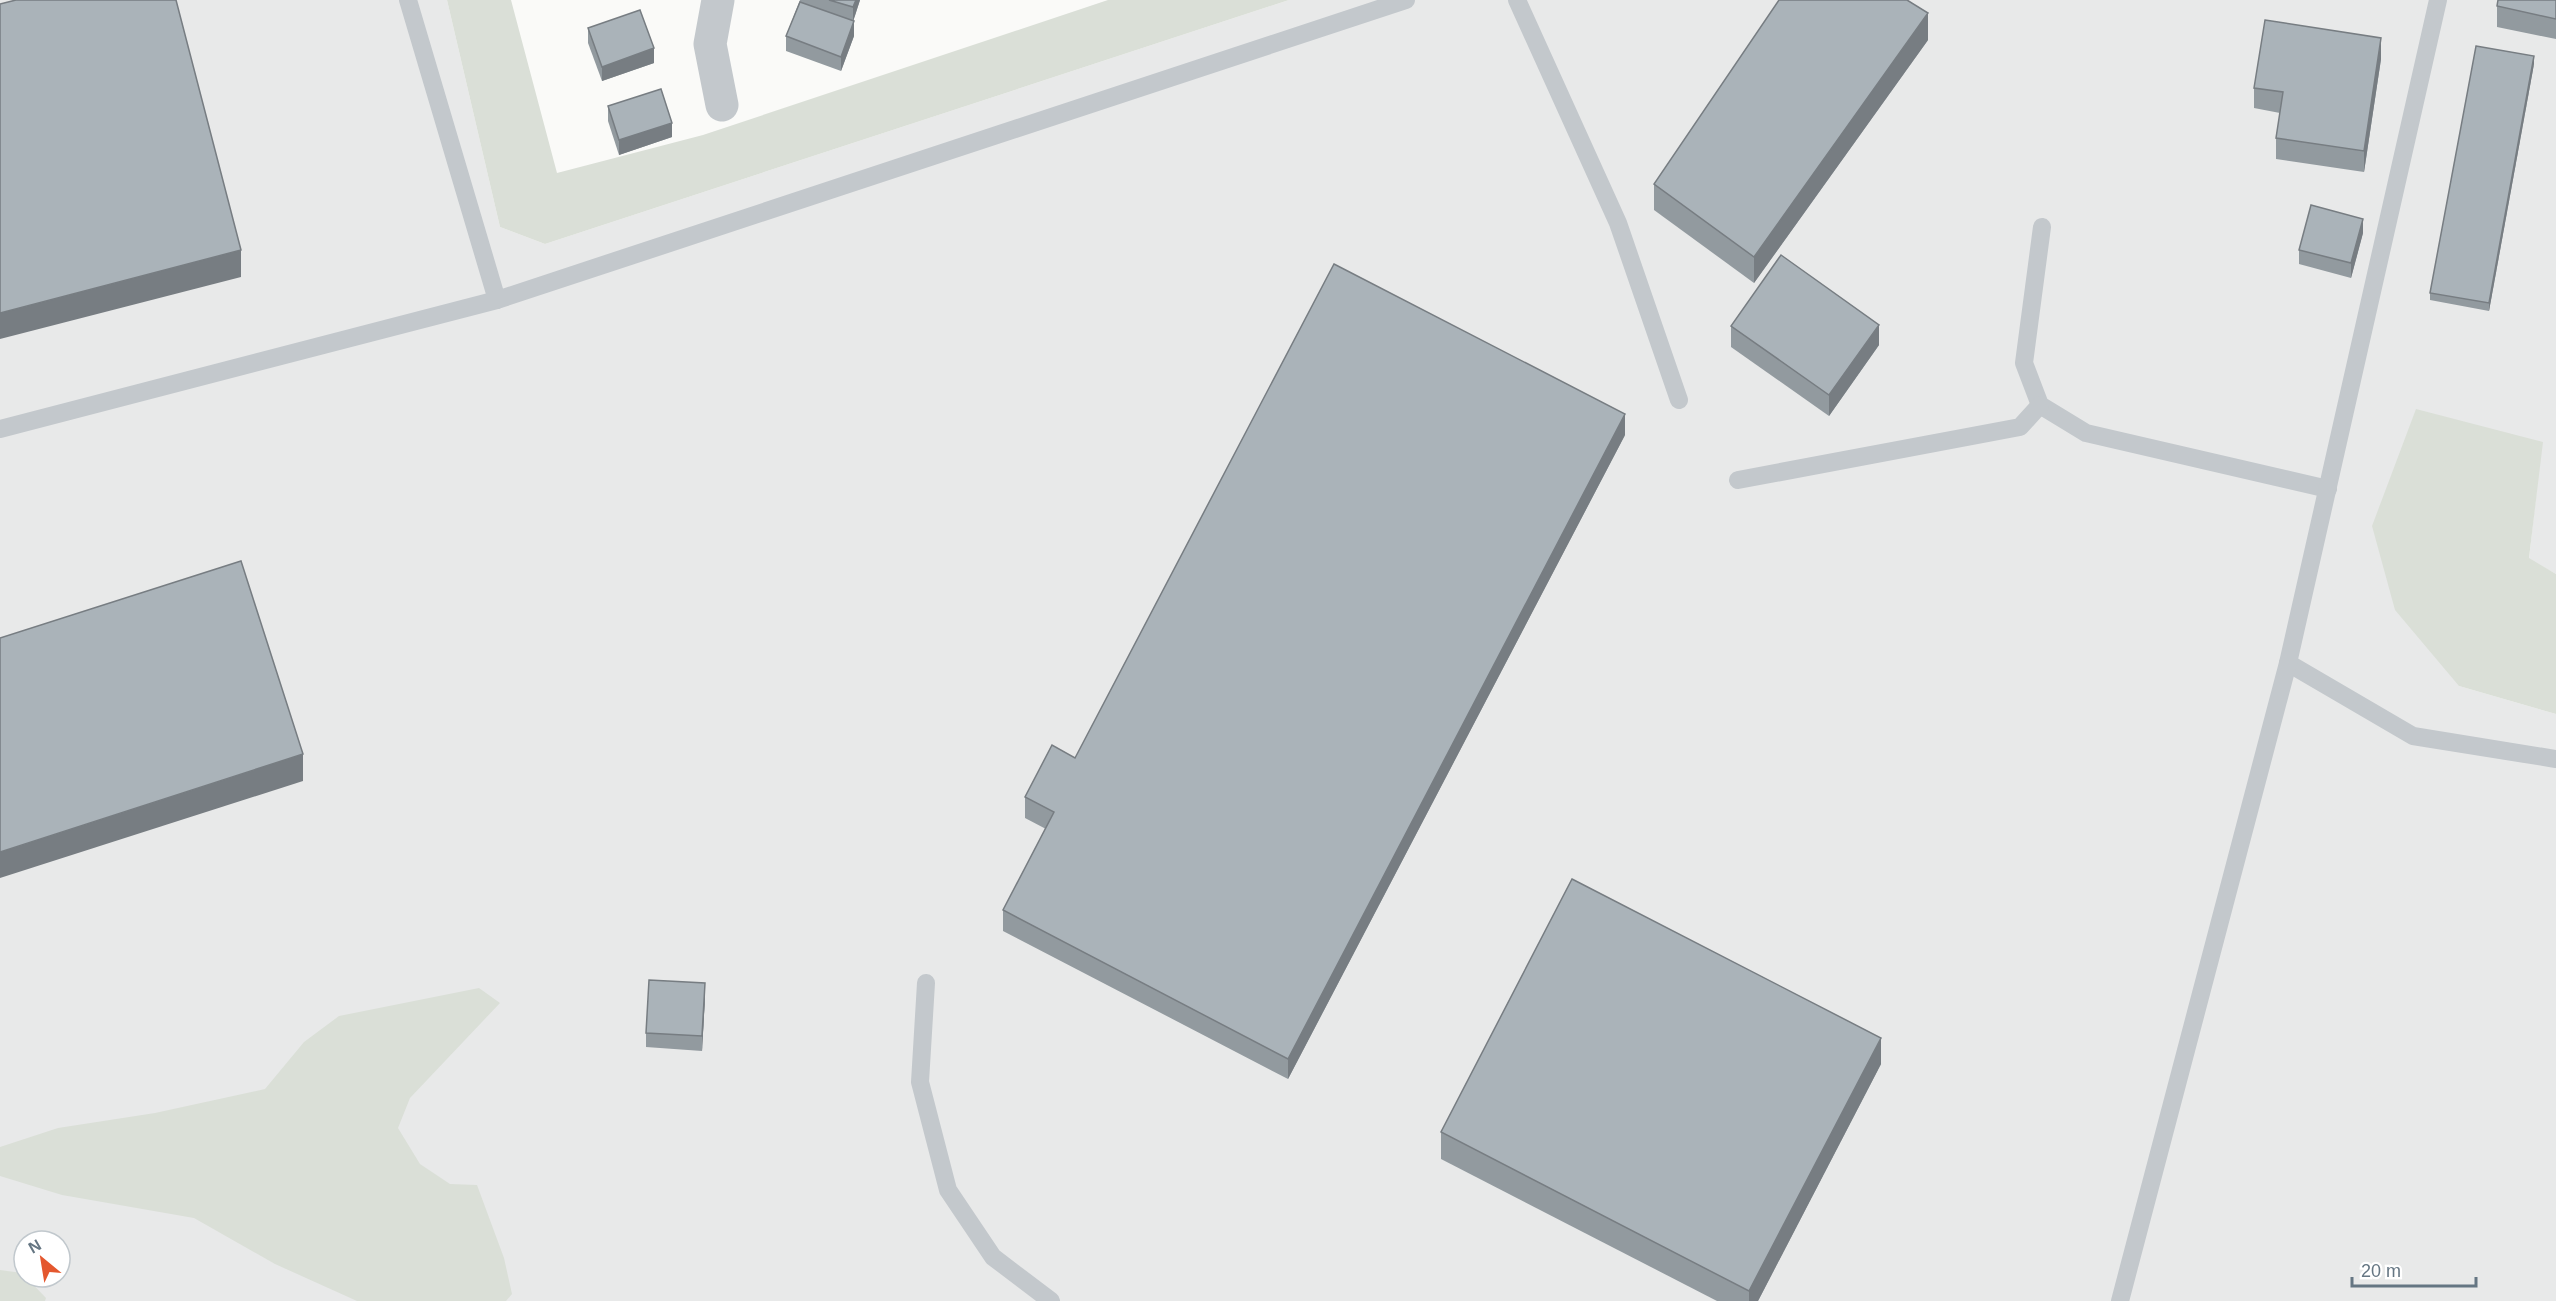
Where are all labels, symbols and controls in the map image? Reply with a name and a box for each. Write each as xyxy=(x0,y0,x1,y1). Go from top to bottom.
north arrow xyxy=(12,1229,72,1289)
text: N xyxy=(25,1236,44,1257)
scale bar xyxy=(2352,1250,2476,1288)
text: 20 m xyxy=(2361,1261,2401,1281)

